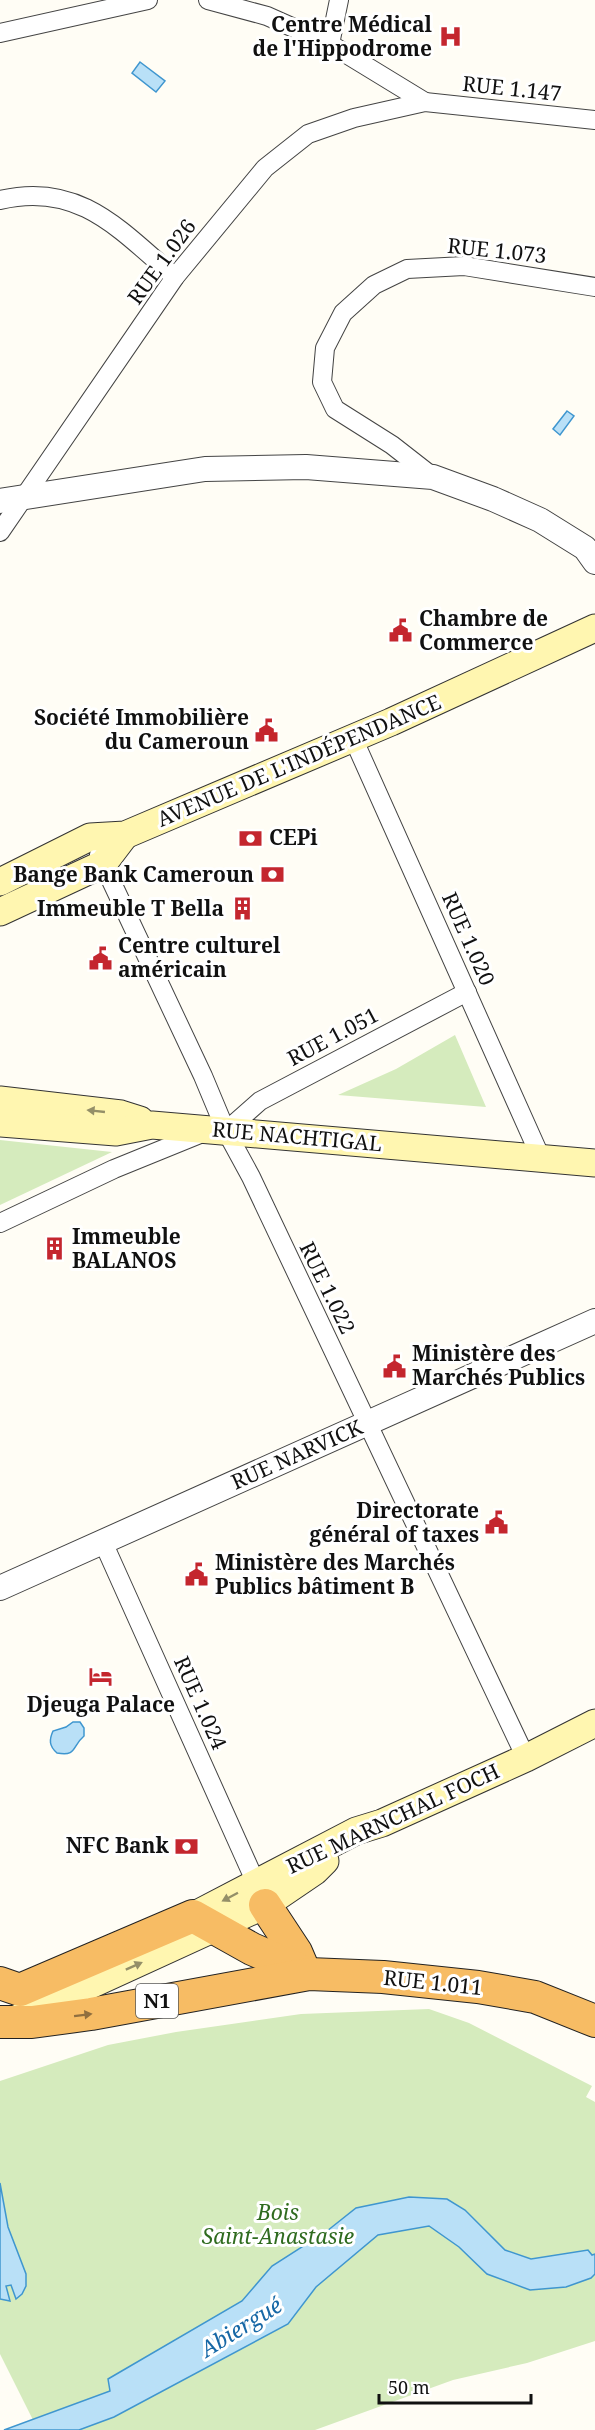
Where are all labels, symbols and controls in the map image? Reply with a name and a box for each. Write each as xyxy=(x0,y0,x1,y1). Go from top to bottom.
place label: Centre Médical de l'Hippodrome xyxy=(253,10,433,62)
hospital icon: Centre Médical de l'Hippodrome xyxy=(437,24,463,50)
street label: RUE 1.147 xyxy=(461,69,563,107)
street label: RUE 1.026 xyxy=(121,213,202,310)
street label: RUE 1.073 xyxy=(446,231,548,269)
place label: Chambre de Commerce xyxy=(419,604,548,656)
public building icon: Chambre de Commerce xyxy=(388,618,414,644)
street label: AVENUE DE L'INDÉPENDANCE xyxy=(152,687,445,833)
place label: Société Immobilière du Cameroun xyxy=(34,703,249,755)
public building icon: Société Immobilière du Cameroun xyxy=(254,717,280,743)
place label: CEPi xyxy=(269,823,318,851)
bank icon: CEPi xyxy=(238,825,264,851)
place label: Bange Bank Cameroun xyxy=(13,860,254,888)
bank icon: Bange Bank Cameroun xyxy=(259,862,285,888)
street label: RUE 1.020 xyxy=(436,888,502,990)
place label: Immeuble T Bella xyxy=(37,894,224,922)
building icon: Immeuble T Bella xyxy=(229,896,255,922)
place label: Centre culturel américain xyxy=(118,931,281,983)
public building icon: Centre culturel américain xyxy=(87,945,113,971)
street label: RUE 1.051 xyxy=(282,1000,383,1072)
one-way arrow xyxy=(86,1106,105,1116)
street label: RUE NACHTIGAL xyxy=(211,1115,383,1157)
place label: Immeuble BALANOS xyxy=(72,1222,181,1274)
building icon: Immeuble BALANOS xyxy=(41,1236,67,1262)
street label: RUE 1.022 xyxy=(294,1237,362,1338)
place label: Ministère des Marchés Publics xyxy=(412,1339,585,1391)
public building icon: Ministère des Marchés Publics xyxy=(381,1353,407,1379)
street label: RUE NARVICK xyxy=(227,1413,367,1495)
place label: Directorate général of taxes xyxy=(310,1496,479,1548)
public building icon: Directorate général of taxes xyxy=(484,1510,510,1536)
place label: Ministère des Marchés Publics bâtiment B xyxy=(215,1548,455,1600)
public building icon: Ministère des Marchés Publics bâtiment B xyxy=(184,1562,210,1588)
street label: RUE 1.024 xyxy=(168,1652,234,1754)
hotel icon: Djeuga Palace xyxy=(88,1664,114,1690)
place label: Djeuga Palace xyxy=(27,1690,175,1718)
street label: RUE MARNCHAL FOCH xyxy=(282,1756,504,1880)
place label: NFC Bank xyxy=(66,1831,170,1859)
bank icon: NFC Bank xyxy=(174,1833,200,1859)
one-way arrow xyxy=(221,1892,238,1902)
one-way arrow xyxy=(126,1961,143,1970)
street label: RUE 1.011 xyxy=(382,1963,484,2001)
road number: N1 xyxy=(136,1984,178,2018)
one-way arrow xyxy=(74,2010,93,2020)
park label: Bois Saint-Anastasie xyxy=(202,2198,354,2250)
water label: Abiergué xyxy=(192,2289,288,2364)
scale bar xyxy=(379,2367,530,2405)
text: 50 m xyxy=(388,2375,430,2399)

